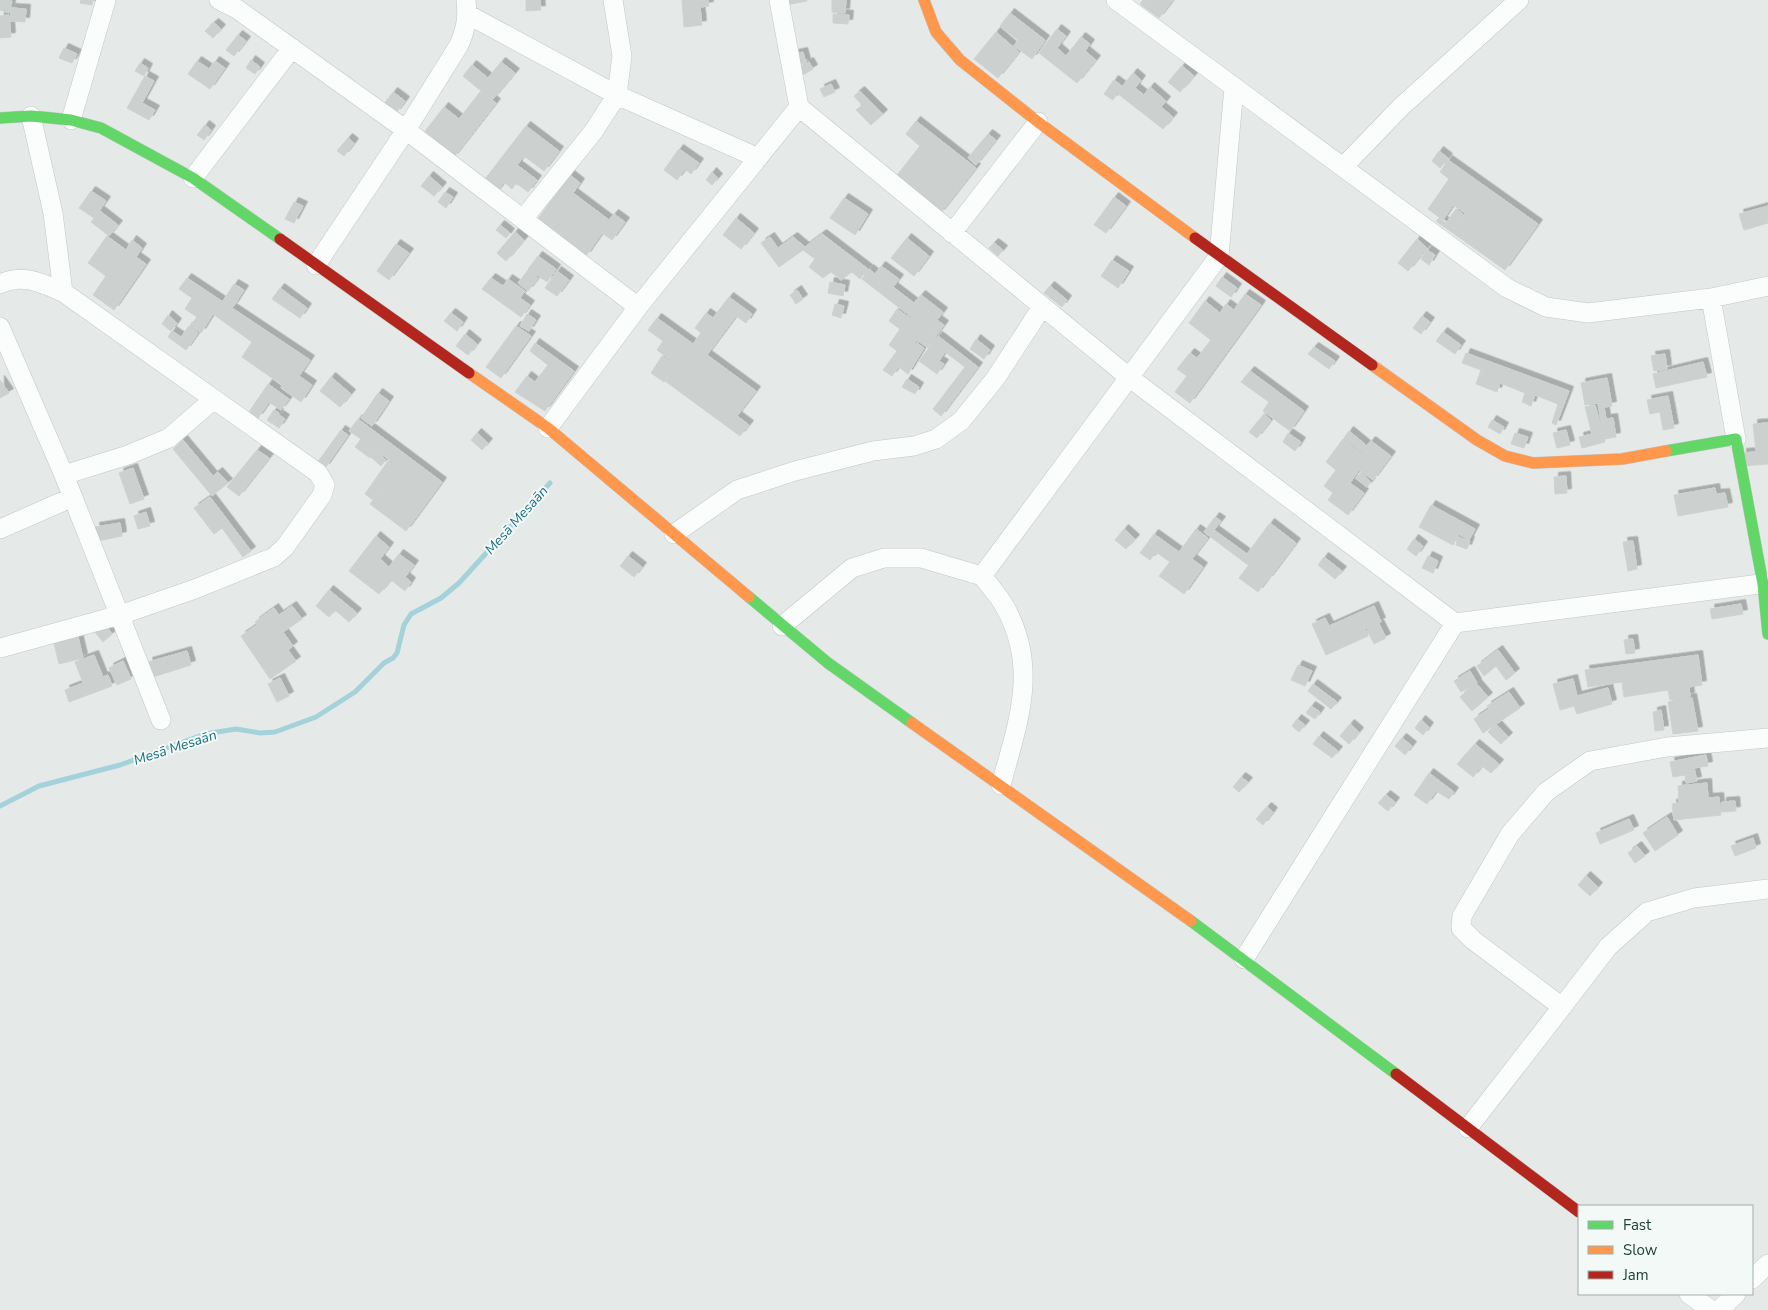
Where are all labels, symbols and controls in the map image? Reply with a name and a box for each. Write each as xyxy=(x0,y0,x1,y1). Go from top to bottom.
water label: Mesā Mesaān xyxy=(480,482,552,559)
water label: Mesā Mesaān xyxy=(131,725,219,770)
legend xyxy=(1578,1205,1753,1295)
text: Fast xyxy=(1623,1215,1652,1235)
text: Slow xyxy=(1623,1240,1658,1260)
text: Jam xyxy=(1622,1265,1649,1285)

